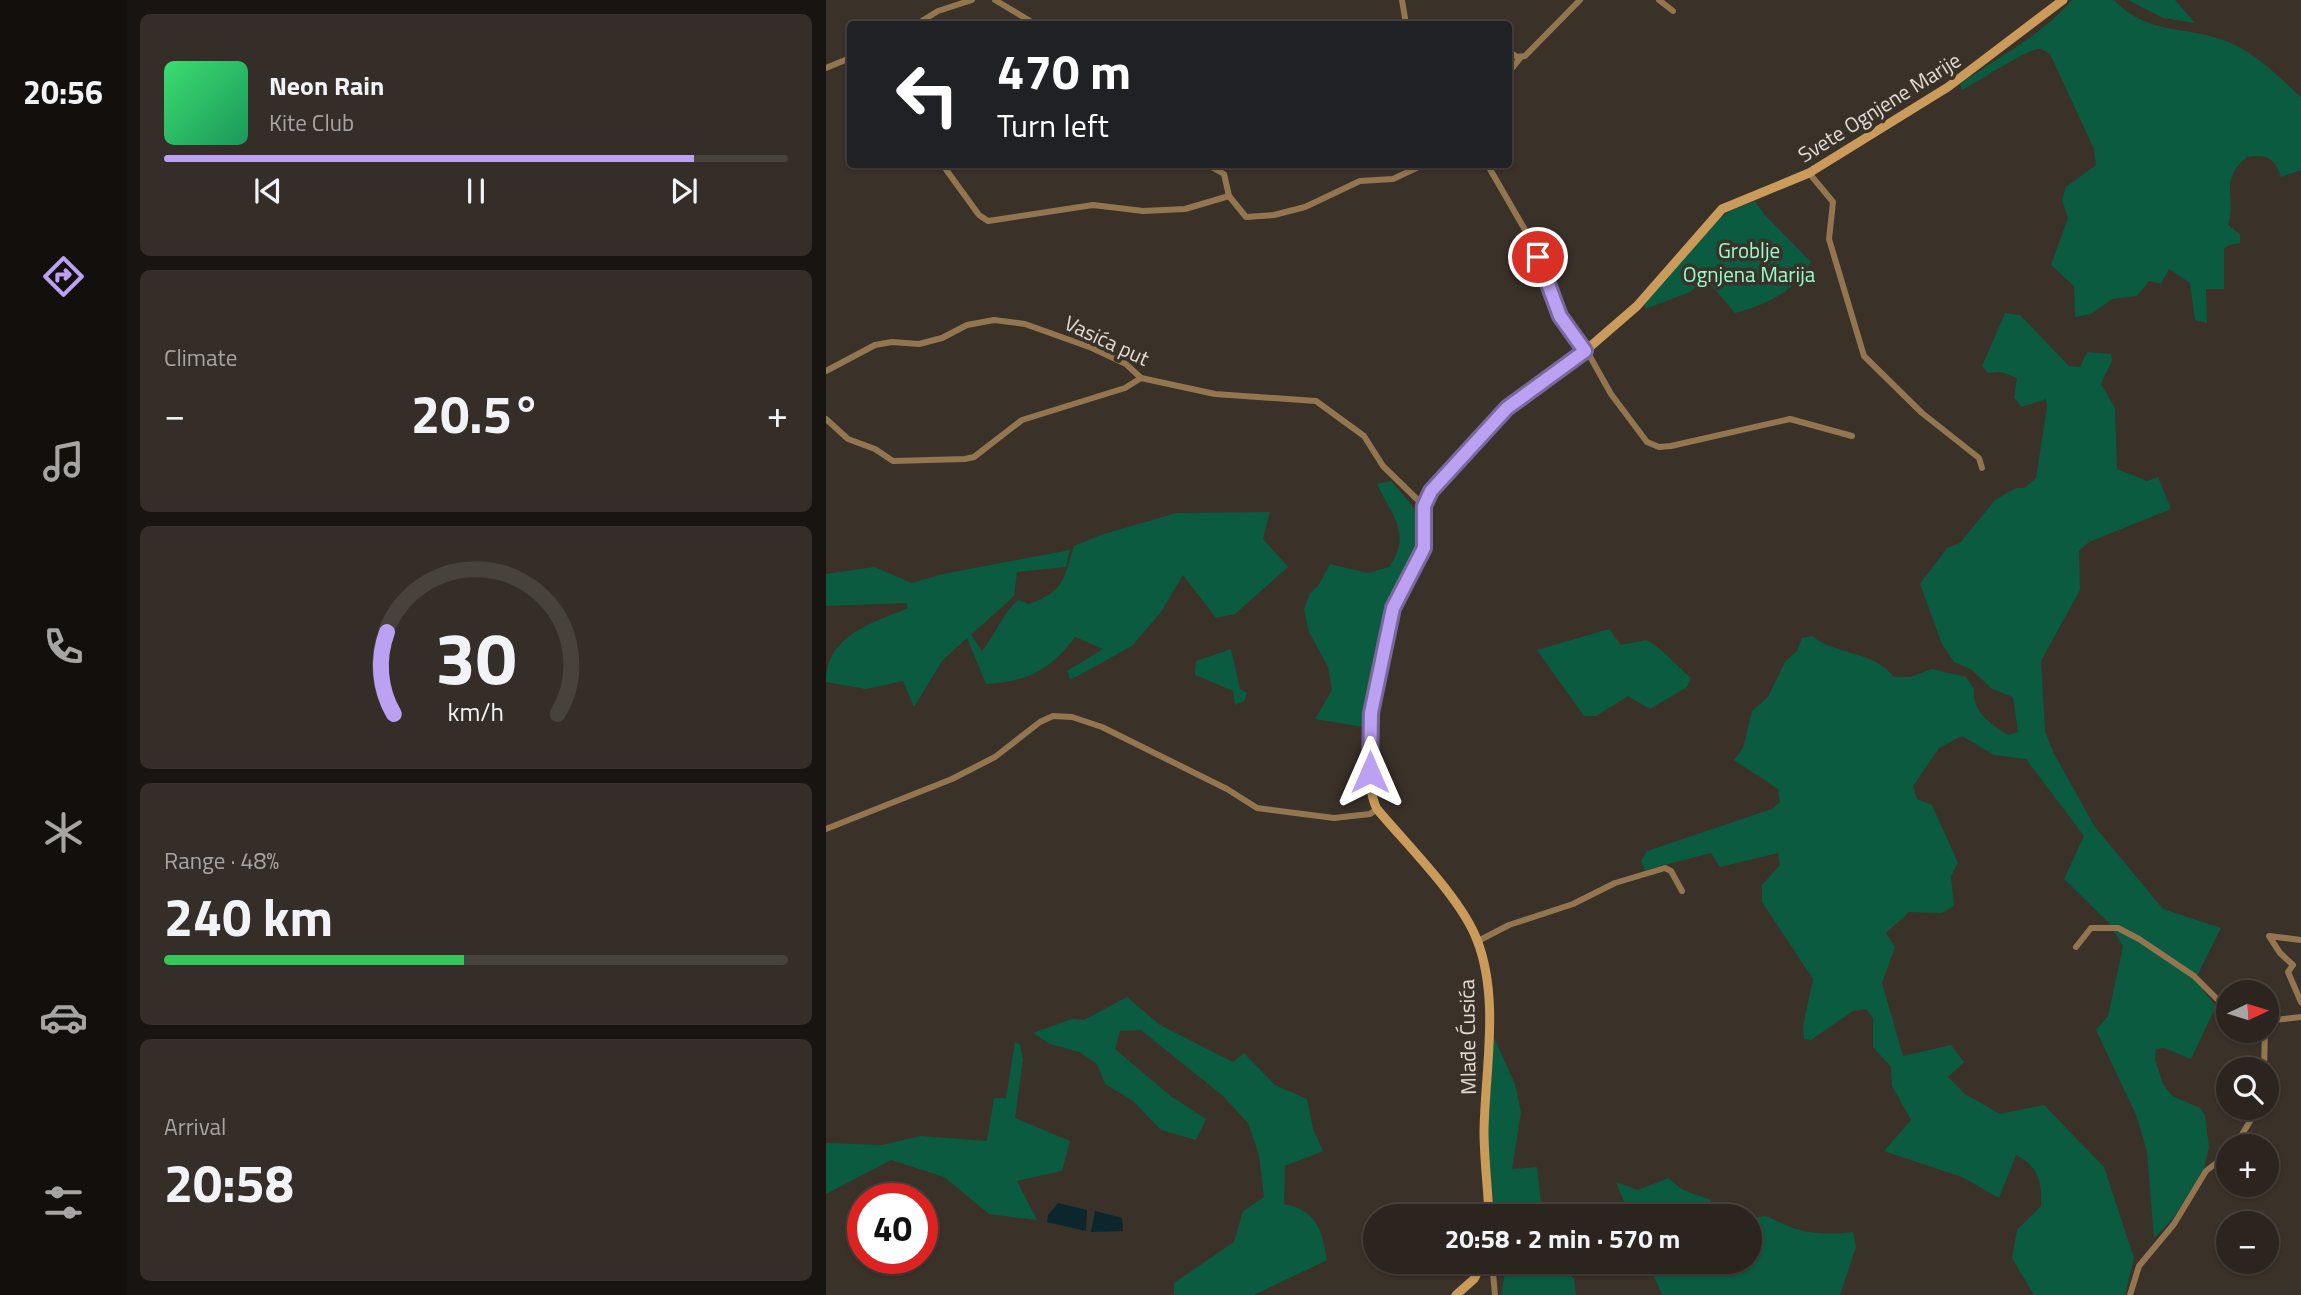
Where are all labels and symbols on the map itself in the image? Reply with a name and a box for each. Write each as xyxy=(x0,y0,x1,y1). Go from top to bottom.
street label: Svete Ognjene Marije xyxy=(1791,44,1967,170)
pin xyxy=(1508,227,1568,287)
park label: Groblje Ognjena Marija xyxy=(1683,234,1816,290)
street label: Vasića put xyxy=(1059,306,1155,374)
position arrow xyxy=(1333,735,1407,809)
street label: Mlađe Ćusića xyxy=(1450,978,1484,1095)
north arrow xyxy=(2216,980,2278,1043)
speed limit sign: 40 xyxy=(847,1183,938,1274)

